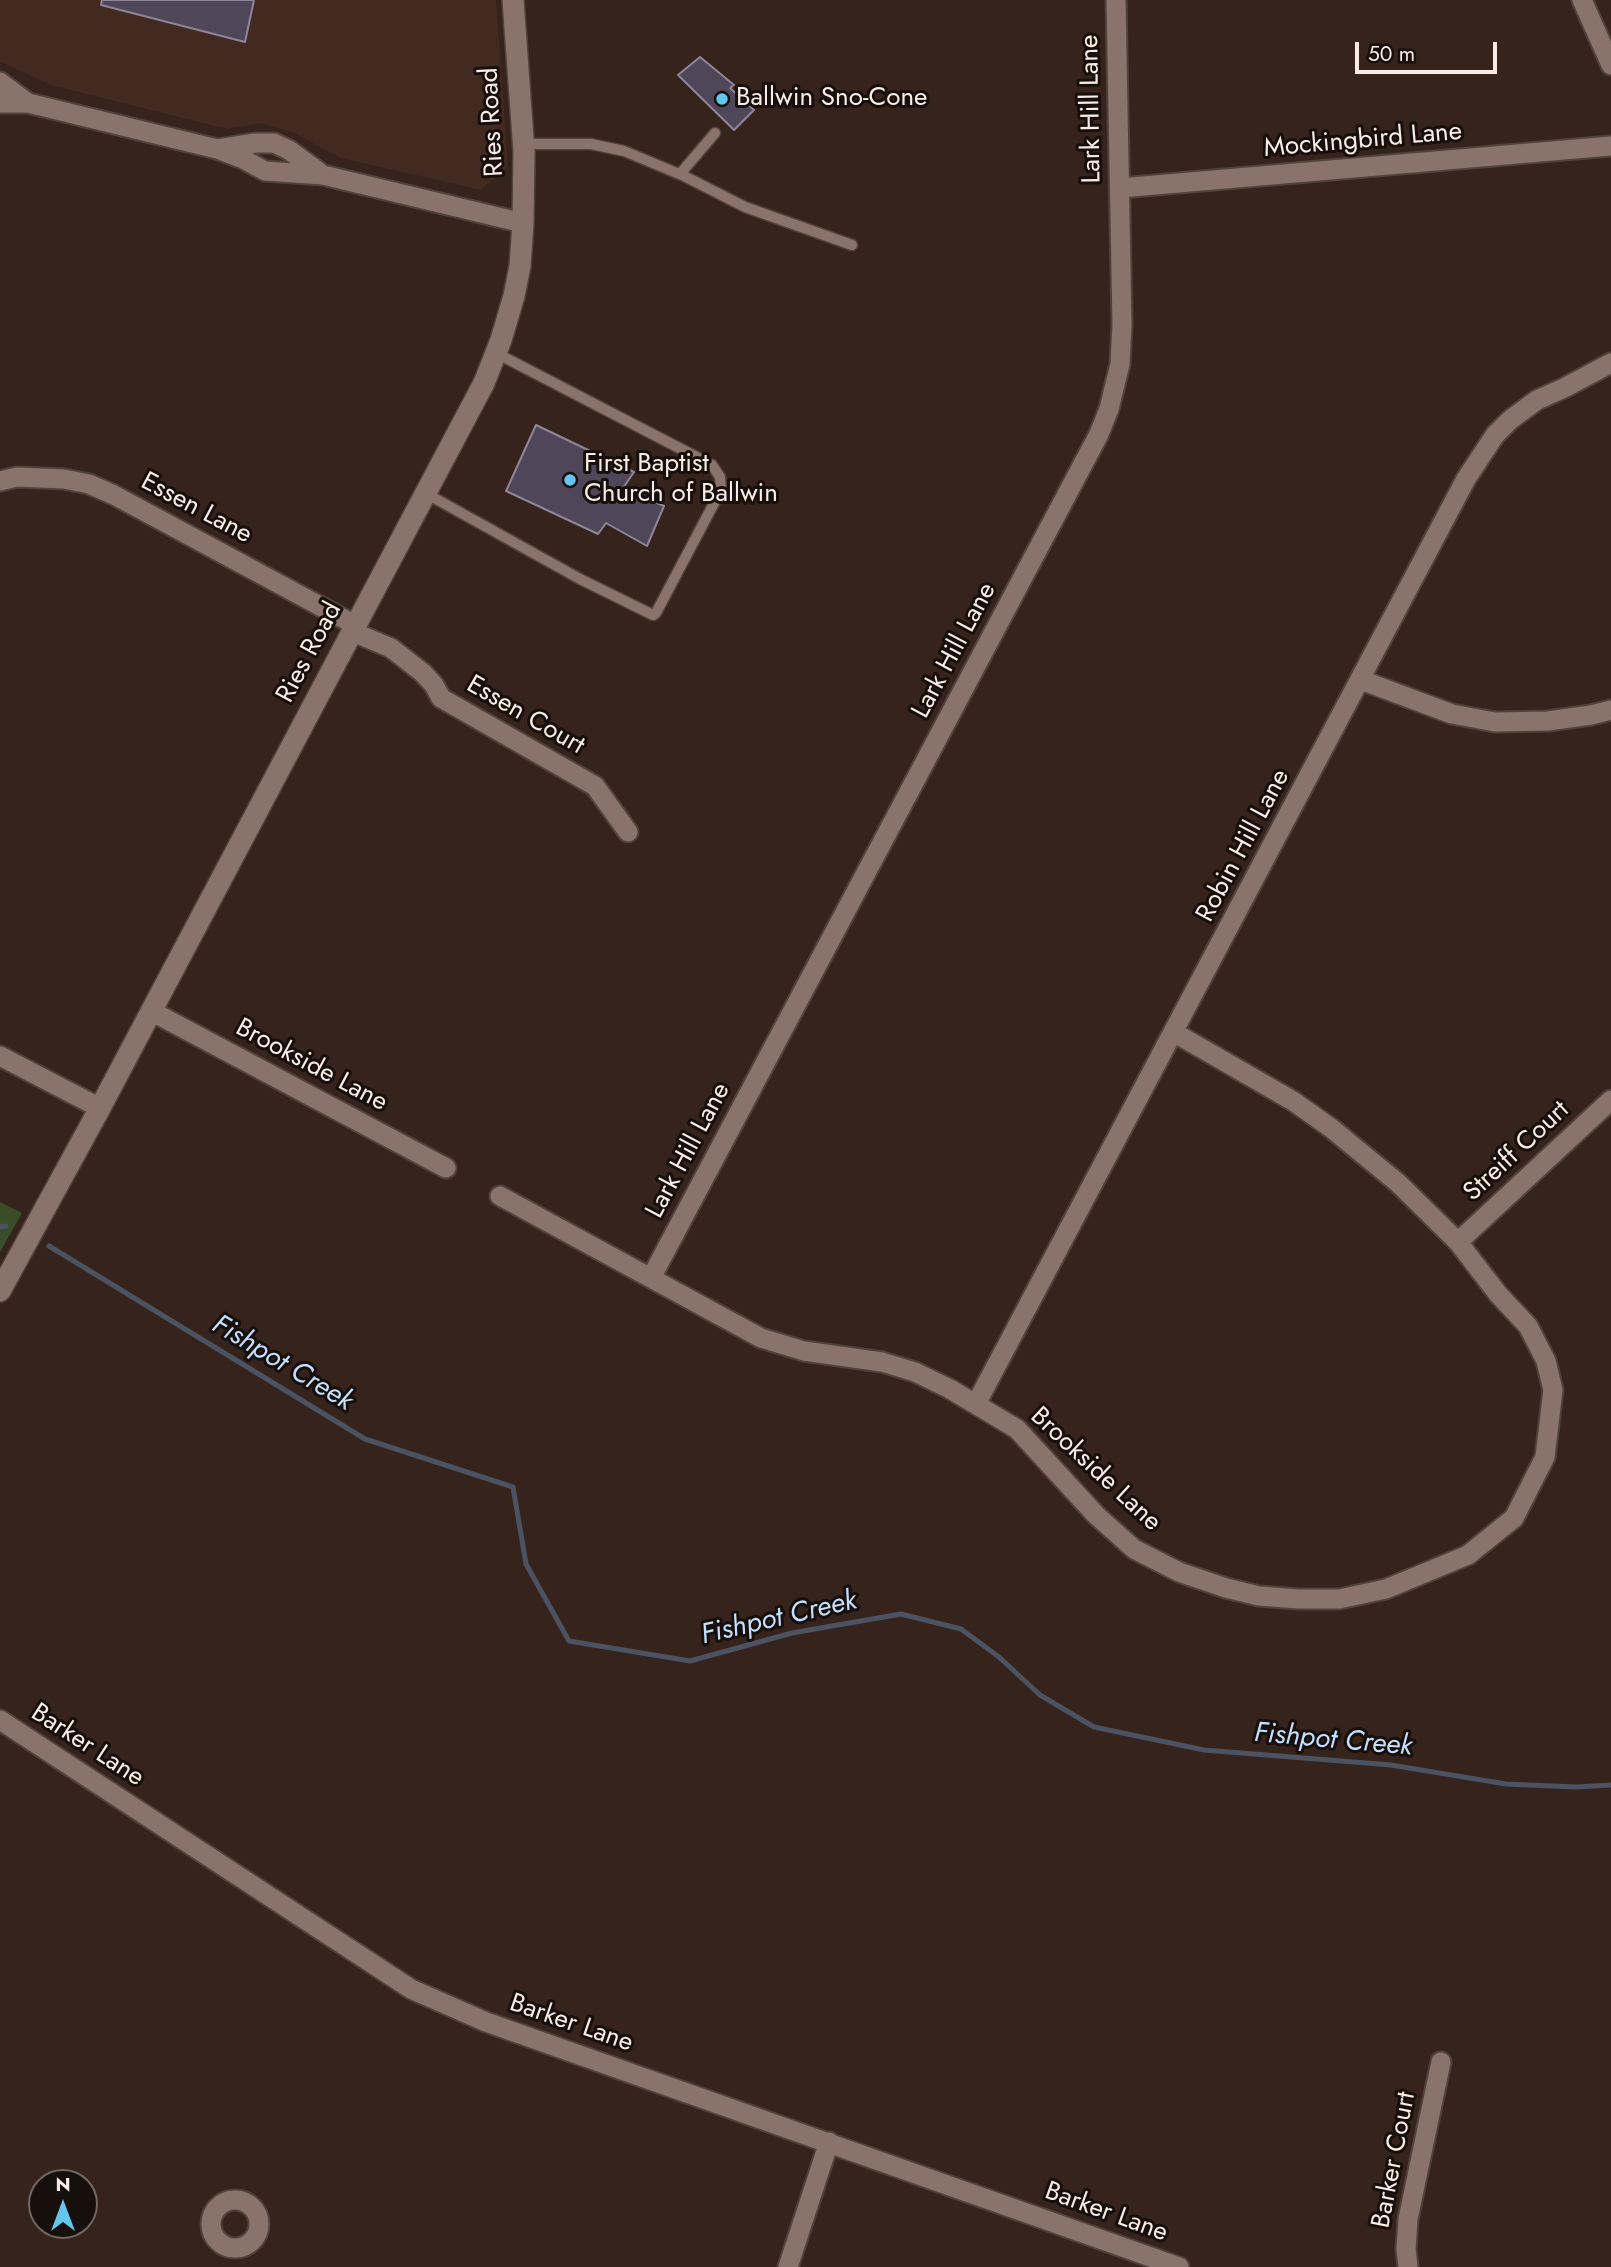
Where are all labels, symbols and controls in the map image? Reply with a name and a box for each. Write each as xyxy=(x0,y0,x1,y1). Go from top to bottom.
scale bar xyxy=(1359,28,1501,72)
street label: Lark Hill Lane xyxy=(1075,34,1109,184)
text: 50 m xyxy=(1368,39,1415,69)
street label: Ries Road xyxy=(475,67,511,177)
place label: Ballwin Sno-Cone xyxy=(736,83,927,115)
marker: Ballwin Sno-Cone xyxy=(714,91,730,107)
street label: Mockingbird Lane xyxy=(1263,117,1463,165)
place label: First Baptist Church of Ballwin xyxy=(584,449,778,510)
street label: Essen Lane xyxy=(135,467,257,551)
marker: First Baptist Church of Ballwin xyxy=(562,472,578,488)
street label: Lark Hill Lane xyxy=(906,578,1004,724)
street label: Ries Road xyxy=(271,598,349,708)
street label: Essen Court xyxy=(461,670,589,762)
street label: Robin Hill Lane xyxy=(1191,764,1297,928)
street label: Brookside Lane xyxy=(230,1013,392,1119)
street label: Lark Hill Lane xyxy=(640,1078,738,1224)
street label: Streiff Court xyxy=(1458,1095,1576,1209)
water label: Fishpot Creek xyxy=(205,1309,359,1419)
street label: Brookside Lane xyxy=(1023,1402,1167,1538)
water label: Fishpot Creek xyxy=(698,1585,860,1653)
street label: Barker Lane xyxy=(25,1698,149,1794)
water label: Fishpot Creek xyxy=(1253,1717,1413,1765)
street label: Barker Lane xyxy=(505,1988,637,2060)
street label: Barker Court xyxy=(1367,2089,1423,2231)
north arrow xyxy=(28,2169,98,2239)
text: N xyxy=(55,2171,71,2198)
street label: Barker Lane xyxy=(1040,2176,1172,2250)

